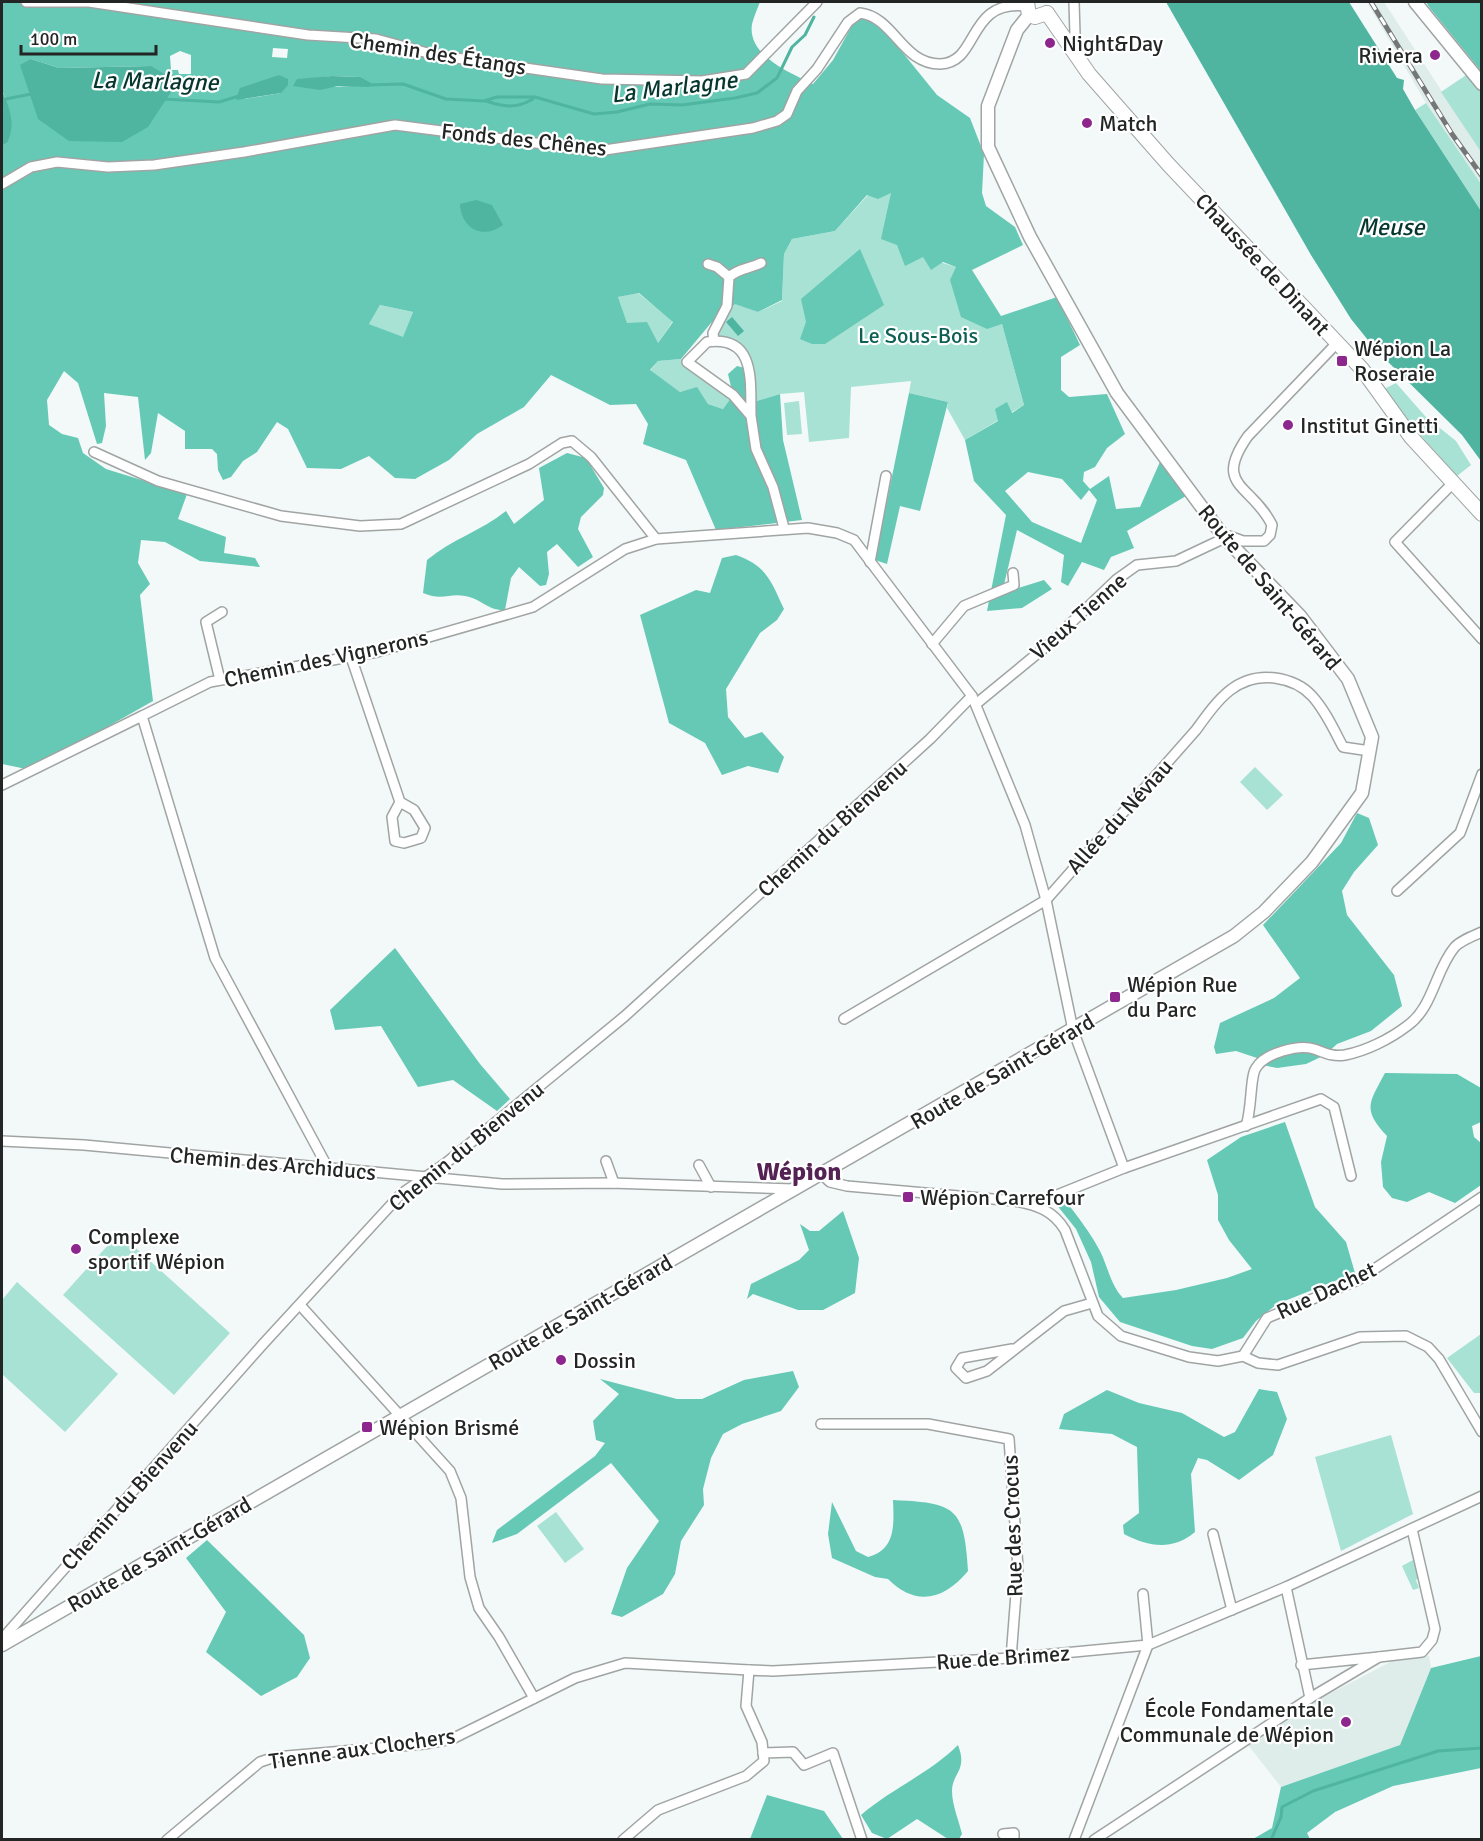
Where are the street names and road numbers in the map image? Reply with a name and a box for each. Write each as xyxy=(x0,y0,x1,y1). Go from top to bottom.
street label: Chemin des Étangs xyxy=(348,26,528,81)
street label: Fonds des Chênes xyxy=(440,117,608,162)
street label: Chaussée de Dinant xyxy=(1190,187,1336,341)
street label: Route de Saint-Gérard xyxy=(1192,499,1347,676)
street label: Vieux Tienne xyxy=(1024,567,1132,666)
street label: Chemin des Vignerons xyxy=(222,624,431,693)
street label: Allée du Néviau xyxy=(1061,753,1178,879)
street label: Chemin du Bienvenu xyxy=(752,754,913,903)
street label: Route de Saint-Gérard xyxy=(906,1008,1099,1135)
street label: Chemin du Bienvenu xyxy=(383,1076,549,1217)
street label: Chemin des Archiducs xyxy=(169,1141,377,1186)
street label: Route de Saint-Gérard xyxy=(484,1249,677,1376)
street label: Rue Dachet xyxy=(1272,1256,1381,1325)
street label: Chemin du Bienvenu xyxy=(55,1415,204,1576)
street label: Rue des Crocus xyxy=(997,1454,1028,1597)
street label: Route de Saint-Gérard xyxy=(63,1491,256,1618)
street label: Rue de Brimez xyxy=(935,1639,1071,1676)
street label: Tienne aux Clochers xyxy=(267,1722,457,1775)

